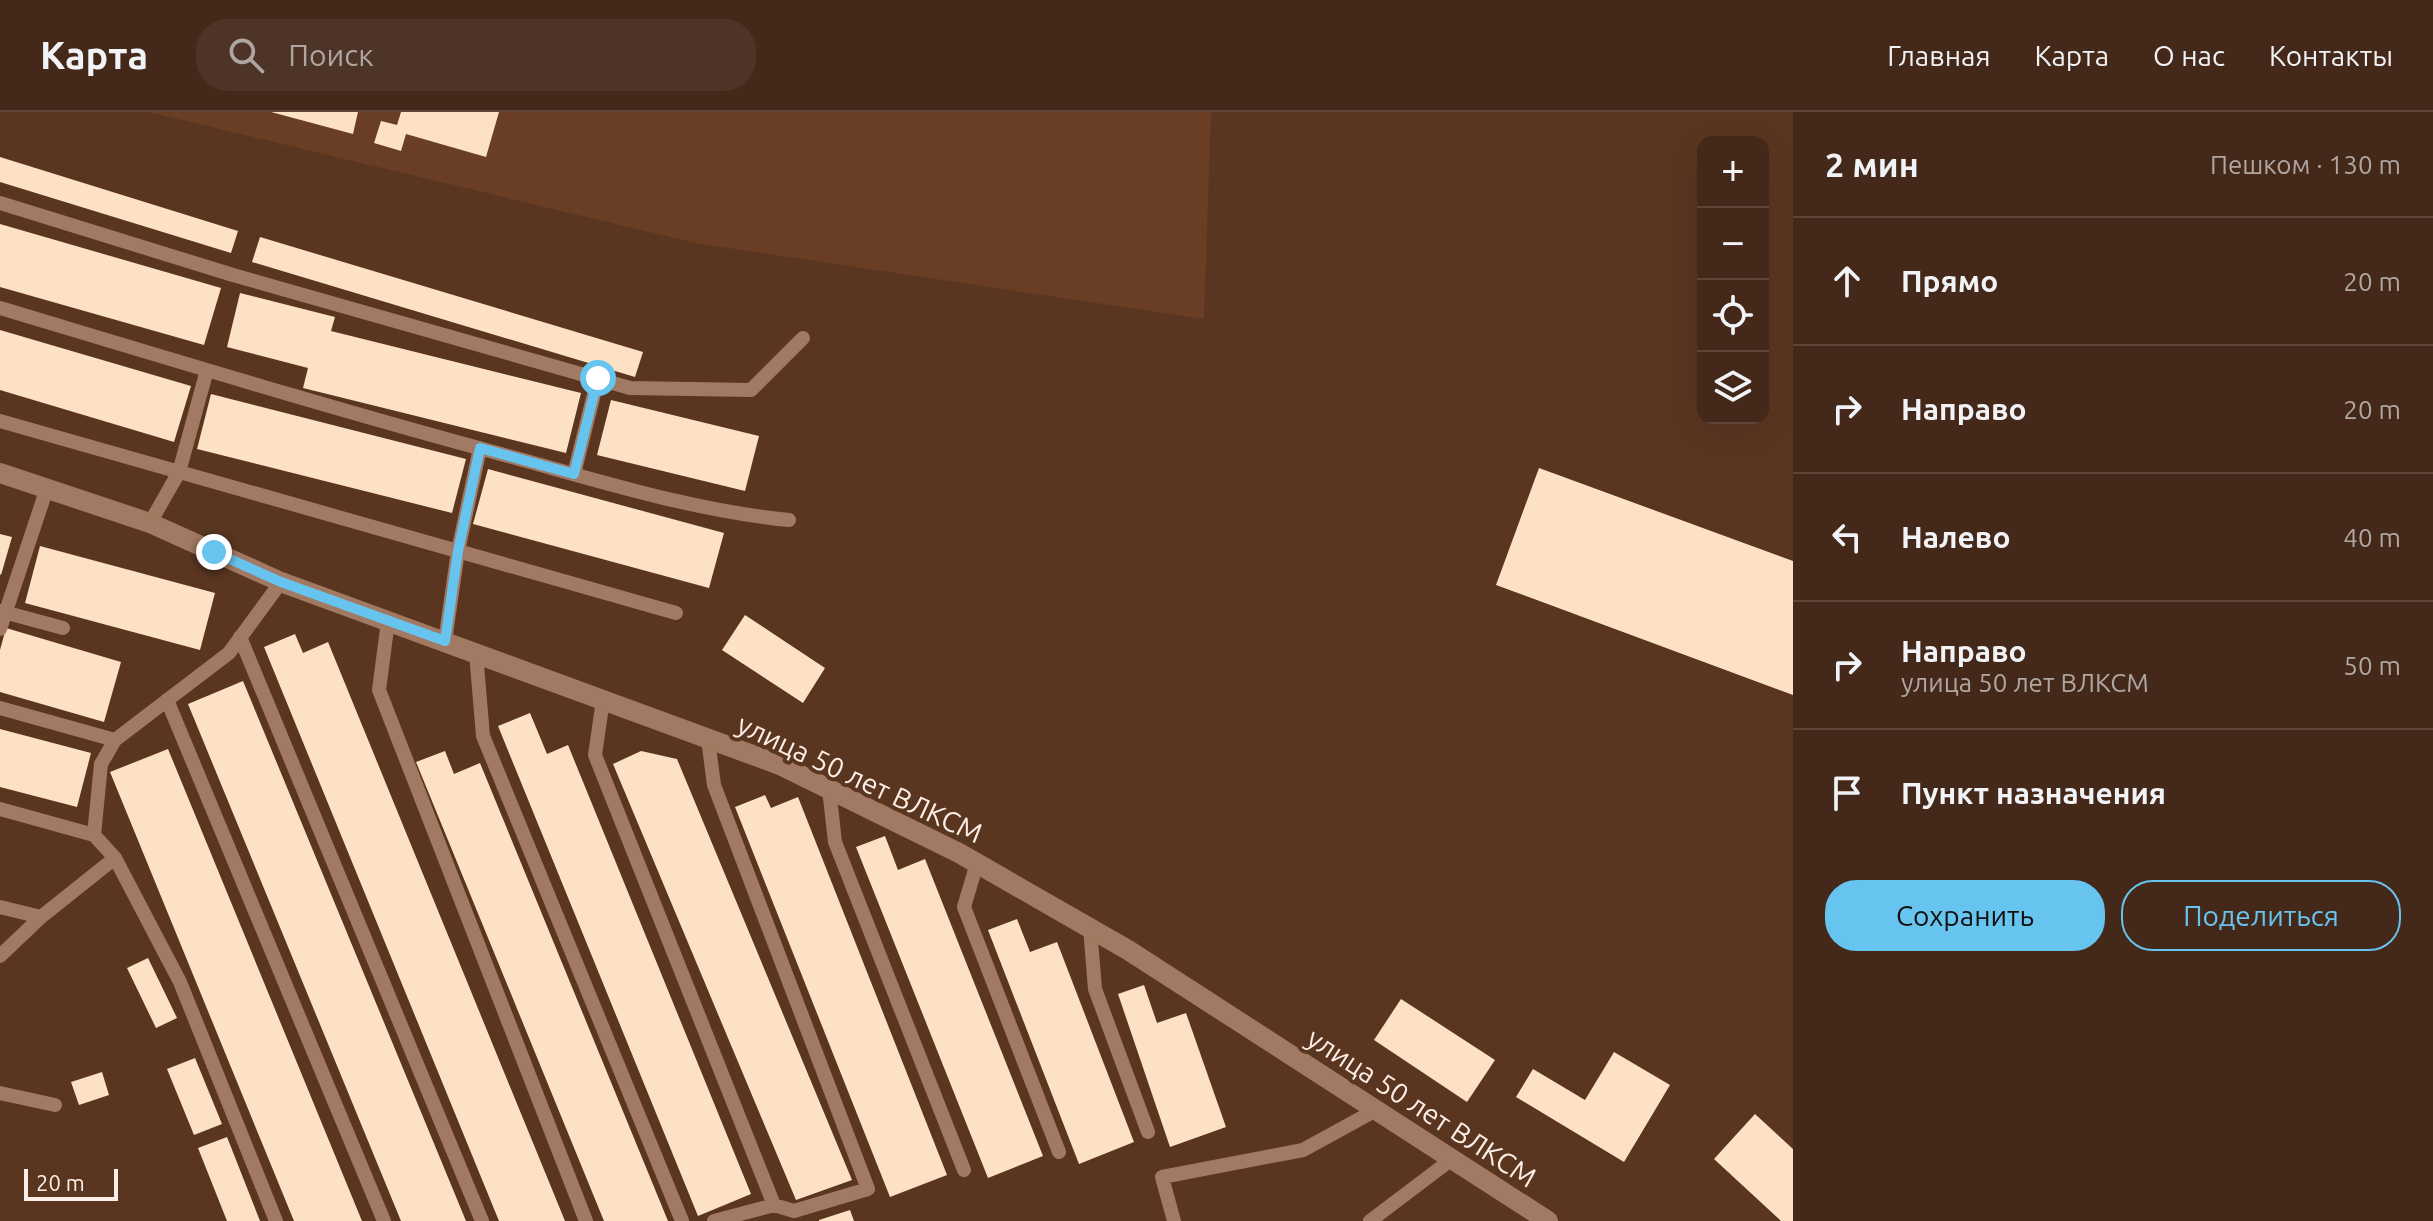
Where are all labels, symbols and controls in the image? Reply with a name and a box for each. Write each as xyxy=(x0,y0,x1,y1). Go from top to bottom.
search box xyxy=(196,19,756,91)
icon: search xyxy=(224,33,268,77)
text: Карта xyxy=(40,34,148,76)
text: Поиск xyxy=(288,38,374,72)
text: Главная xyxy=(1887,40,1990,71)
text: Карта xyxy=(2034,40,2109,71)
text: О нас xyxy=(2153,40,2225,71)
text: Контакты xyxy=(2269,40,2393,71)
map controls xyxy=(1697,136,1769,424)
button: + xyxy=(1697,136,1769,208)
text: 2 мин xyxy=(1825,145,1919,183)
text: Пешком · 130 m xyxy=(2210,150,2401,179)
button: − xyxy=(1697,208,1769,280)
icon: ahead xyxy=(1825,259,1869,303)
text: Прямо xyxy=(1901,264,1998,298)
text: 20 m xyxy=(2343,267,2401,296)
button: locate xyxy=(1697,280,1769,352)
button: layers xyxy=(1697,352,1769,424)
route start xyxy=(580,360,616,396)
icon: right xyxy=(1825,387,1869,431)
text: Направо xyxy=(1901,392,2027,426)
text: 20 m xyxy=(2343,395,2401,424)
icon: left xyxy=(1825,515,1869,559)
text: Налево xyxy=(1901,520,2011,554)
text: 40 m xyxy=(2343,523,2401,552)
route end xyxy=(196,534,232,570)
text: Направо xyxy=(1901,634,2027,668)
icon: right xyxy=(1825,643,1869,687)
text: 50 m xyxy=(2343,651,2401,680)
text: улица 50 лет ВЛКСМ xyxy=(1901,668,2149,697)
street label: улица 50 лет ВЛКСМ xyxy=(733,708,987,848)
icon: arrive xyxy=(1825,771,1869,815)
text: Пункт назначения xyxy=(1901,776,2166,810)
button: Сохранить xyxy=(1825,880,2105,951)
button: Поделиться xyxy=(2121,880,2401,951)
street label: улица 50 лет ВЛКСМ xyxy=(1302,1021,1542,1193)
scale bar xyxy=(24,1165,118,1201)
text: 20 m xyxy=(36,1170,85,1195)

